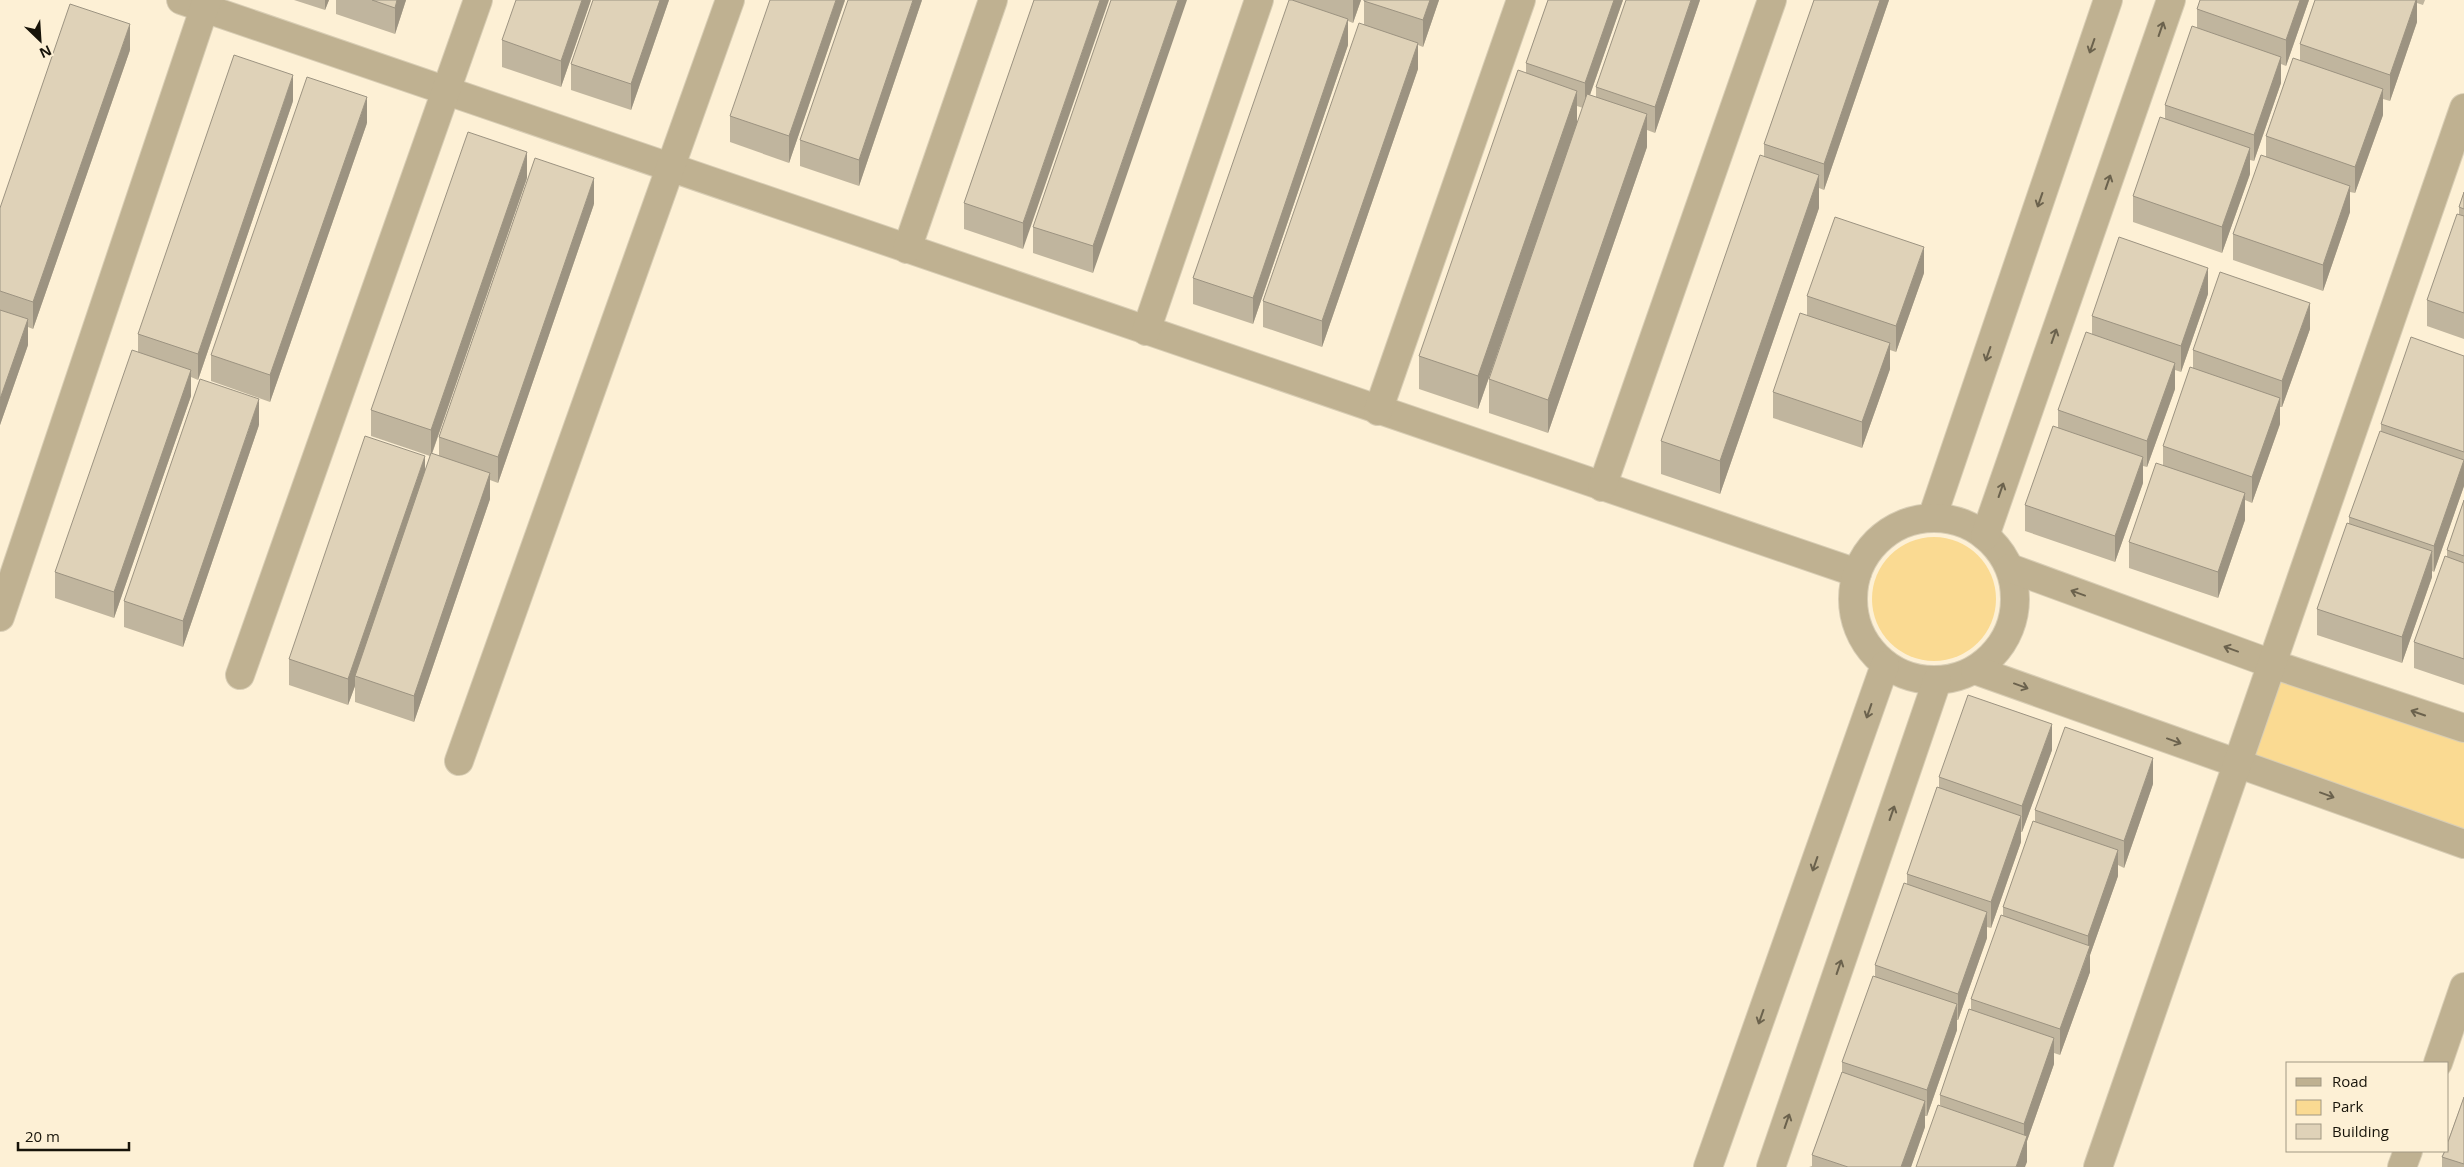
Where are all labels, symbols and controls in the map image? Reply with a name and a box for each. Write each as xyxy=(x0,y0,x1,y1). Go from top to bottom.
north arrow xyxy=(15,15,65,65)
one-way arrow xyxy=(2157,22,2166,37)
one-way arrow xyxy=(2087,38,2096,53)
text: N xyxy=(37,41,55,63)
one-way arrow xyxy=(2103,175,2113,191)
one-way arrow xyxy=(2035,192,2044,207)
one-way arrow xyxy=(2050,329,2059,344)
one-way arrow xyxy=(1982,346,1992,362)
one-way arrow xyxy=(1997,482,2006,498)
one-way arrow xyxy=(2071,588,2086,597)
one-way arrow xyxy=(2224,644,2239,653)
one-way arrow xyxy=(2012,682,2028,691)
one-way arrow xyxy=(1863,702,1873,718)
one-way arrow xyxy=(2410,708,2426,717)
one-way arrow xyxy=(2165,737,2181,746)
one-way arrow xyxy=(2318,791,2334,800)
one-way arrow xyxy=(1888,806,1897,822)
one-way arrow xyxy=(1810,856,1819,871)
one-way arrow xyxy=(1835,960,1844,975)
one-way arrow xyxy=(1756,1009,1765,1024)
legend xyxy=(2286,1062,2449,1152)
text: Road xyxy=(2332,1071,2368,1091)
text: Park xyxy=(2332,1096,2363,1116)
one-way arrow xyxy=(1783,1114,1792,1129)
scale bar xyxy=(18,1120,129,1152)
text: Building xyxy=(2332,1121,2389,1141)
text: 20 m xyxy=(25,1126,60,1146)

